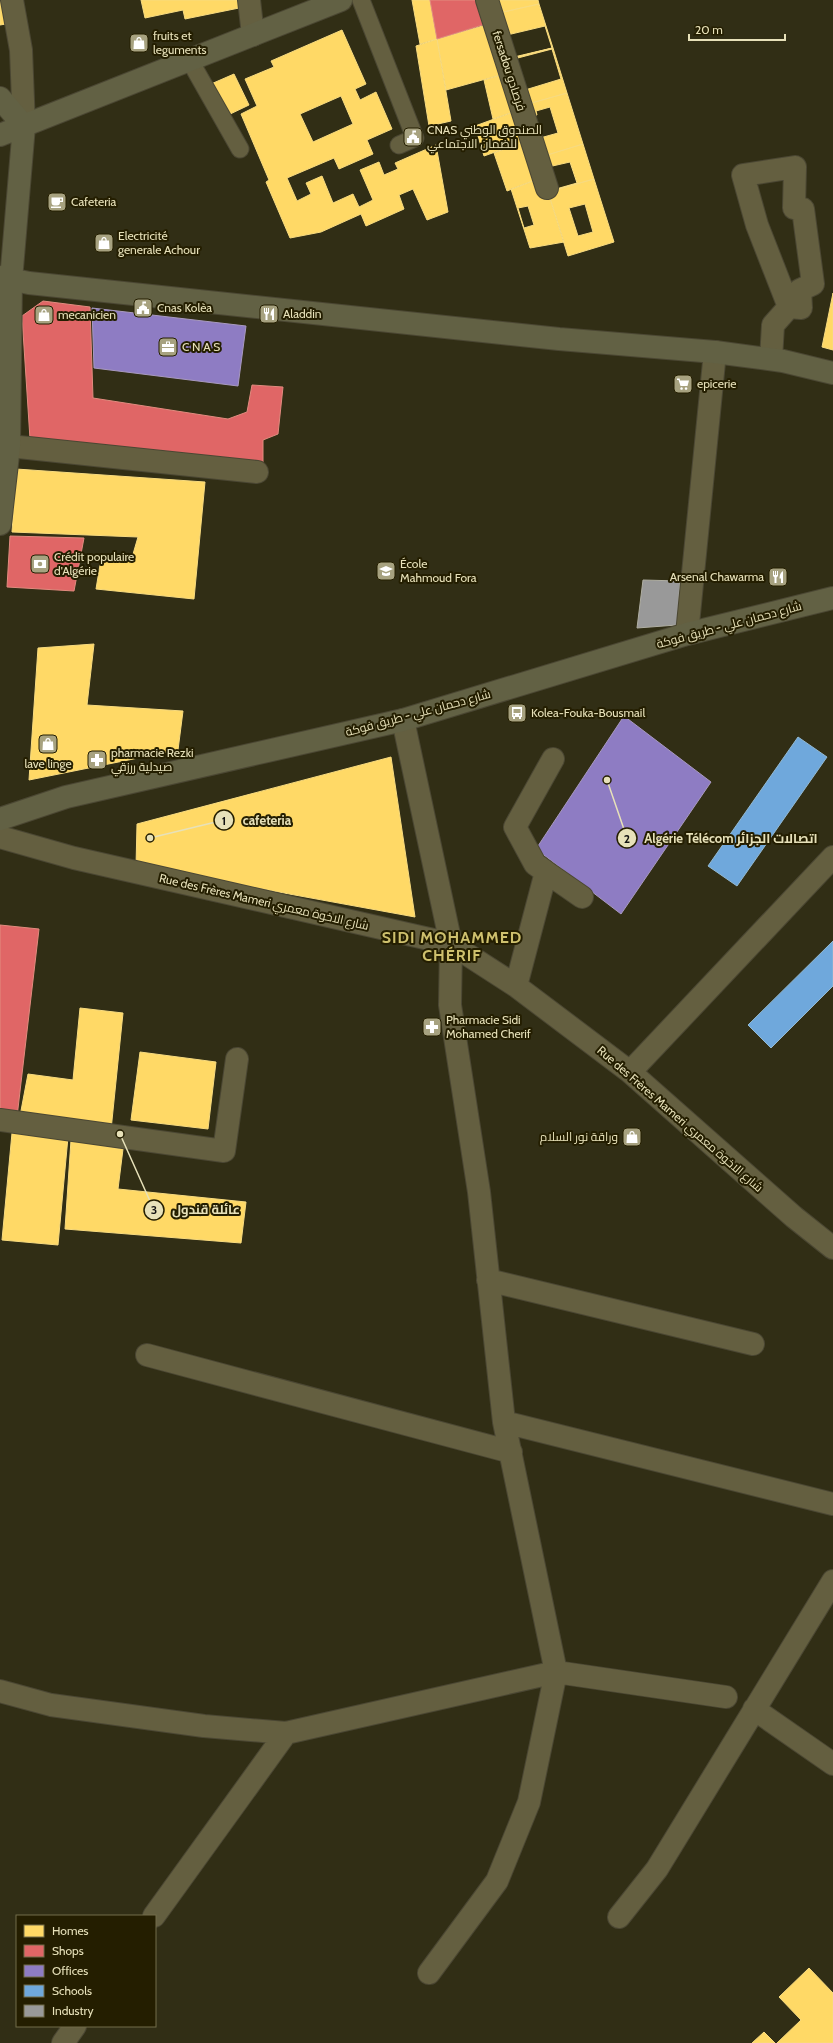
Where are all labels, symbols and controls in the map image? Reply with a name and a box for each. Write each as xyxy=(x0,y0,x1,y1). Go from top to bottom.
scale bar xyxy=(689,16,785,42)
text: 20 m xyxy=(695,22,723,37)
place label: fruits et leguments xyxy=(153,28,207,57)
street label: fersadou فرصادو xyxy=(489,29,529,113)
shop icon: fruits et leguments xyxy=(128,32,150,54)
place label: CNAS الصندوق الوطني للضمان الاجتماعي xyxy=(427,122,542,154)
public building icon: CNAS الصندوق الوطني للضمان الاجتماعي xyxy=(402,126,424,148)
cafe icon: Cafeteria xyxy=(46,191,68,213)
place label: Cafeteria xyxy=(71,194,117,209)
place label: Electricité generale Achour xyxy=(118,228,200,257)
shop icon: Electricité generale Achour xyxy=(93,232,115,254)
public building icon: Cnas Kolèa xyxy=(132,297,154,319)
place label: Cnas Kolèa xyxy=(157,300,212,315)
restaurant icon: Aladdin xyxy=(258,303,280,325)
shop icon: mecanicien xyxy=(33,304,55,326)
place label: Aladdin xyxy=(283,306,322,321)
place label: mecanicien xyxy=(58,307,116,322)
office icon: C N A S xyxy=(157,336,179,358)
place label: C N A S xyxy=(182,339,220,354)
supermarket icon: epicerie xyxy=(672,373,694,395)
place label: epicerie xyxy=(697,376,736,391)
place label: Crédit populaire d'Algérie xyxy=(54,549,134,578)
bank icon: Crédit populaire d'Algérie xyxy=(29,553,51,575)
place label: École Mahmoud Fora xyxy=(400,556,477,585)
school or university icon: École Mahmoud Fora xyxy=(375,560,397,582)
restaurant icon: Arsenal Chawarma xyxy=(767,566,789,588)
place label: Arsenal Chawarma xyxy=(670,569,764,584)
street label: شارع دحمان علي - طريق فوكة xyxy=(655,598,804,654)
street label: شارع دحمان علي - طريق فوكة xyxy=(344,686,493,742)
bus stop icon: Kolea-Fouka-Bousmail xyxy=(506,702,528,724)
place label: Kolea-Fouka-Bousmail xyxy=(531,705,645,720)
shop icon: lave linge xyxy=(37,733,59,755)
place label: pharmacie Rezki صيدلية ررزقي xyxy=(111,745,194,777)
pharmacy icon: pharmacie Rezki صيدلية ررزقي xyxy=(86,749,108,771)
place label: lave linge xyxy=(24,756,72,771)
callout: cafeteria xyxy=(214,808,299,833)
text: cafeteria xyxy=(243,812,292,828)
text: 1 xyxy=(222,813,226,828)
callout: Algérie Télécom اتصالات الجزائر xyxy=(617,826,826,851)
text: Algérie Télécom اتصالات الجزائر xyxy=(644,830,818,846)
text: 2 xyxy=(624,831,630,846)
street label: Rue des Frères Mameri شارع الاخوة معمري xyxy=(157,870,371,936)
district label: SIDI MOHAMMED CHÉRIF xyxy=(382,928,522,965)
place label: Pharmacie Sidi Mohamed Cherif xyxy=(446,1012,531,1041)
pharmacy icon: Pharmacie Sidi Mohamed Cherif xyxy=(421,1016,443,1038)
street label: Rue des Frères Mameri شارع الاخوة معمري xyxy=(592,1043,766,1197)
shop icon: وراقة نور السلام xyxy=(621,1126,643,1148)
place label: وراقة نور السلام xyxy=(540,1129,618,1145)
callout: عائلة قندول xyxy=(144,1197,248,1222)
text: عائلة قندول xyxy=(172,1201,240,1218)
text: 3 xyxy=(151,1202,157,1217)
legend xyxy=(16,1915,156,2027)
text: Homes xyxy=(52,1923,89,1938)
text: Shops xyxy=(52,1943,84,1958)
text: Offices xyxy=(52,1963,88,1978)
text: Schools xyxy=(52,1983,92,1998)
text: Industry xyxy=(52,2003,93,2018)

